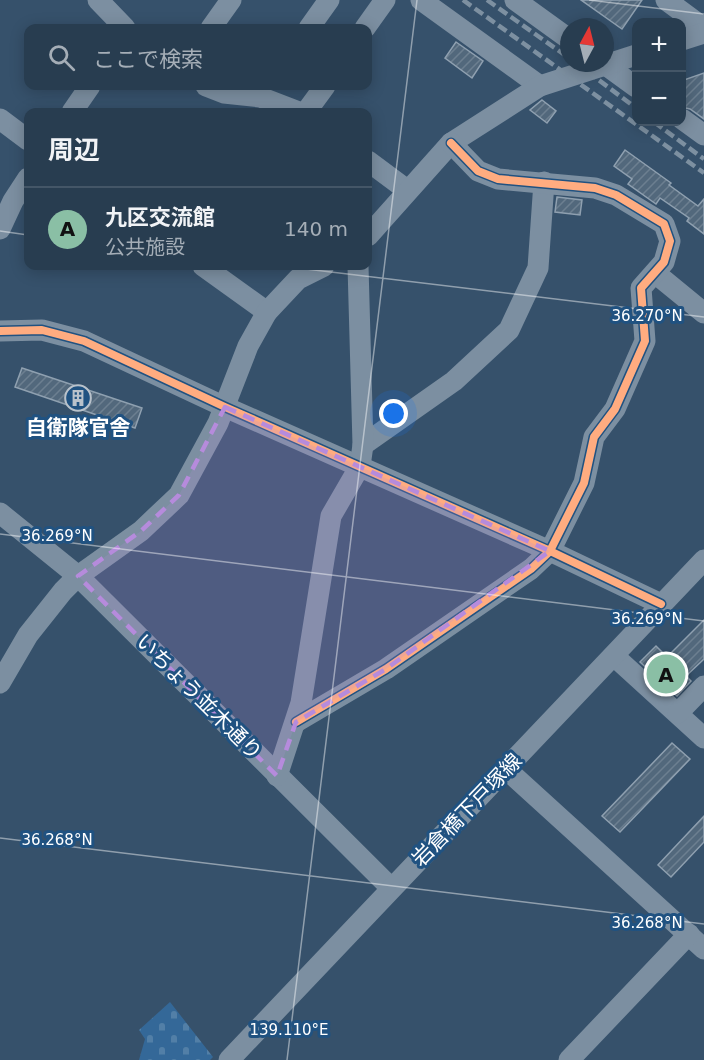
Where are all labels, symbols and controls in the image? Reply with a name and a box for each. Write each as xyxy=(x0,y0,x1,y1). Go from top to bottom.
north arrow xyxy=(560,18,614,72)
map controls xyxy=(632,18,686,126)
button: + xyxy=(632,18,686,72)
search box xyxy=(24,24,372,90)
icon: search xyxy=(45,41,78,74)
text: ここで検索 xyxy=(93,47,203,72)
button: − xyxy=(632,72,686,126)
text: 周辺 xyxy=(48,135,100,165)
text: 九区交流館 xyxy=(105,205,215,230)
text: A xyxy=(60,217,75,241)
text: 140 m xyxy=(284,217,348,241)
text: 公共施設 xyxy=(105,235,185,259)
text: 36.270°N xyxy=(611,307,683,325)
building icon: 自衛隊官舎 xyxy=(63,383,93,413)
your location xyxy=(379,399,408,428)
place label: 自衛隊官舎 xyxy=(26,416,131,440)
text: 36.269°N xyxy=(21,527,93,545)
text: 36.269°N xyxy=(611,610,683,628)
street label: いちょう並木通り xyxy=(131,629,267,765)
pin: A xyxy=(646,652,686,696)
street label: 岩倉橋下戸塚線 xyxy=(407,749,527,871)
text: 36.268°N xyxy=(21,831,93,849)
text: 36.268°N xyxy=(611,914,683,932)
text: 139.110°E xyxy=(249,1021,329,1039)

